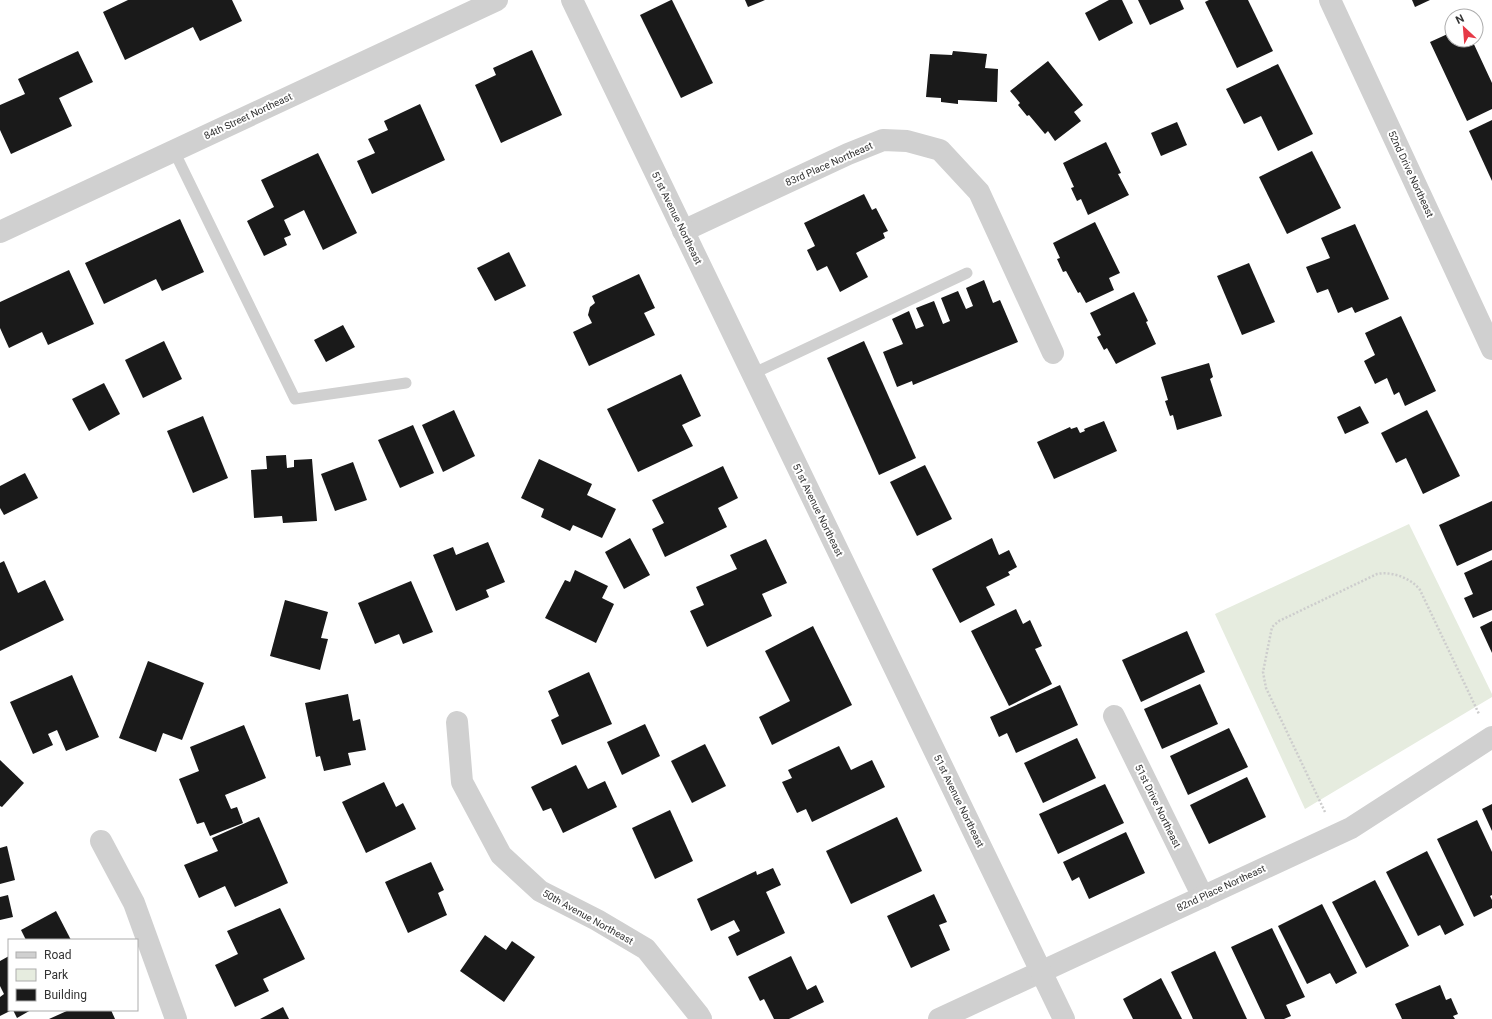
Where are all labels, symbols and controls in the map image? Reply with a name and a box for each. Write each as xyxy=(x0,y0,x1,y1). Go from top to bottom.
north arrow xyxy=(1444,8,1484,48)
text: N xyxy=(1453,12,1466,27)
street label: 84th Street Northeast xyxy=(202,91,294,141)
street label: 52nd Drive Northeast xyxy=(1386,129,1436,219)
street label: 83rd Place Northeast xyxy=(784,140,874,188)
street label: 51st Avenue Northeast xyxy=(650,170,704,266)
street label: 51st Avenue Northeast xyxy=(791,462,845,558)
street label: 51st Avenue Northeast xyxy=(932,753,986,849)
street label: 51st Drive Northeast xyxy=(1133,762,1183,850)
street label: 82nd Place Northeast xyxy=(1175,863,1267,913)
street label: 50th Avenue Northeast xyxy=(541,887,635,947)
legend xyxy=(8,939,138,1011)
text: Road xyxy=(44,948,72,962)
text: Park xyxy=(44,968,69,982)
text: Building xyxy=(44,988,87,1002)

